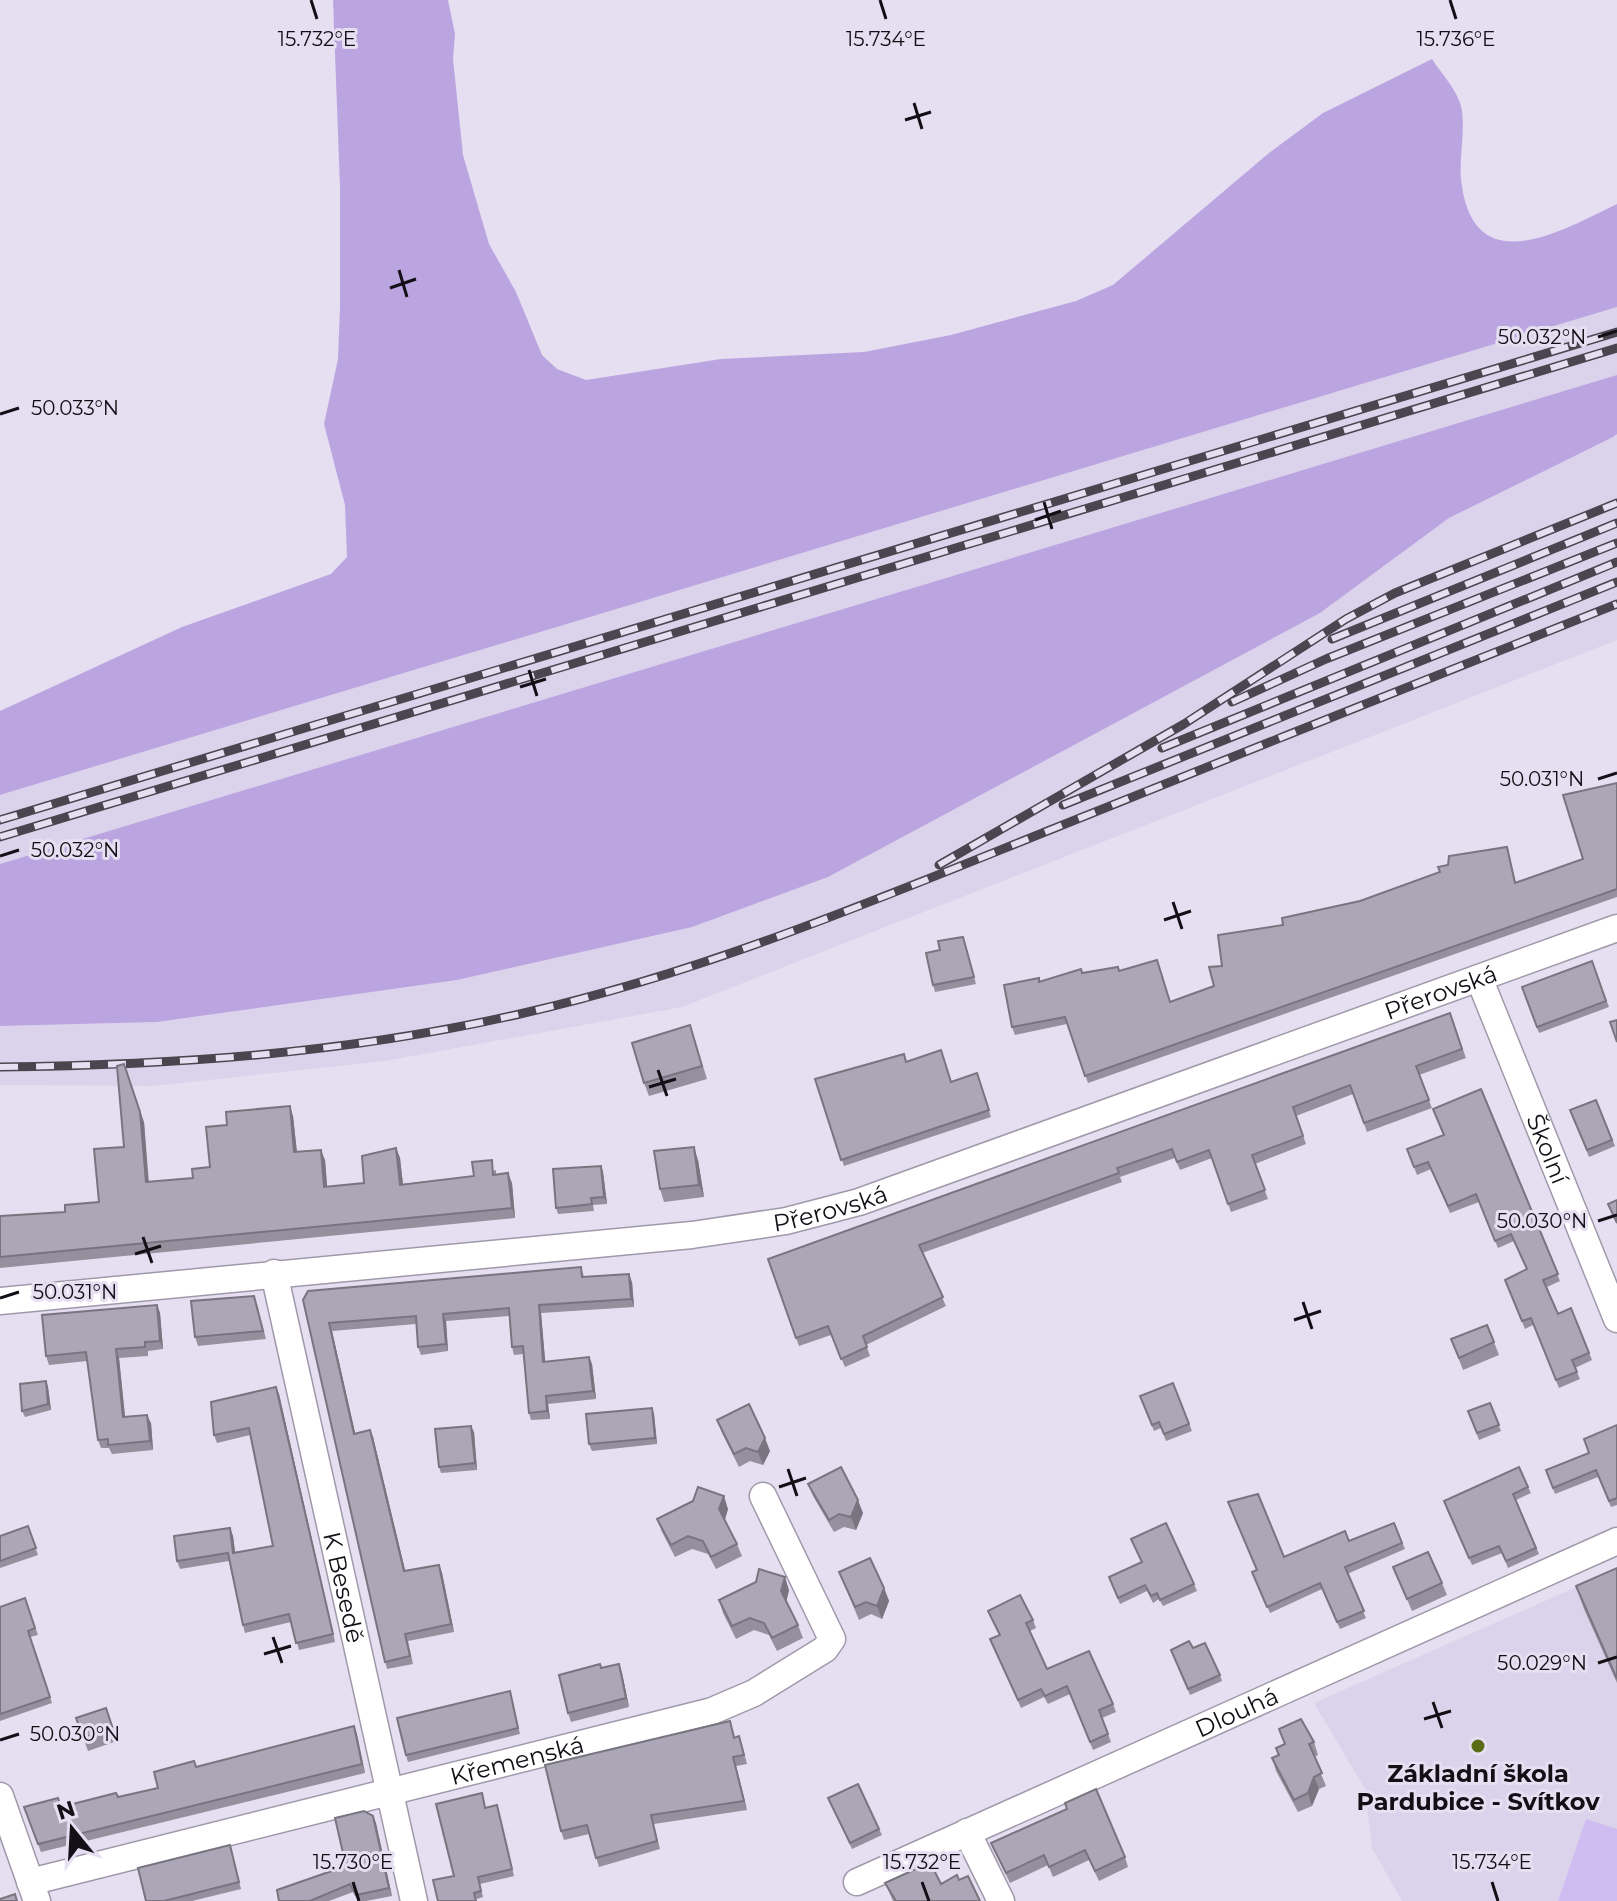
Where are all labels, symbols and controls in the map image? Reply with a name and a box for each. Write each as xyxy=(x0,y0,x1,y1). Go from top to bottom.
text: 15.732°E xyxy=(278,27,356,51)
text: 15.734°E xyxy=(846,27,926,51)
text: 15.736°E xyxy=(1417,27,1495,51)
text: 50.032°N xyxy=(1498,325,1586,349)
text: 50.033°N xyxy=(31,396,119,420)
text: 50.031°N xyxy=(1500,767,1584,791)
text: 50.032°N xyxy=(31,838,119,862)
street label: Přerovská xyxy=(1380,958,1501,1025)
street label: Školní xyxy=(1521,1109,1576,1189)
street label: Přerovská xyxy=(771,1178,891,1237)
text: 50.030°N xyxy=(1497,1209,1587,1233)
text: 50.031°N xyxy=(33,1280,117,1304)
street label: K Besedě xyxy=(318,1529,371,1646)
text: 50.029°N xyxy=(1497,1651,1587,1675)
street label: Dlouhá xyxy=(1191,1680,1283,1743)
text: 50.030°N xyxy=(30,1722,120,1746)
street label: Křemenská xyxy=(447,1729,587,1791)
marker: Základní škola Pardubice - Svítkov xyxy=(1469,1737,1487,1755)
place label: Základní škola Pardubice - Svítkov xyxy=(1356,1759,1600,1816)
north arrow xyxy=(32,1789,112,1869)
text: N xyxy=(53,1795,79,1826)
text: 15.730°E xyxy=(313,1850,393,1874)
text: 15.732°E xyxy=(883,1850,961,1874)
text: 15.734°E xyxy=(1452,1850,1532,1874)

